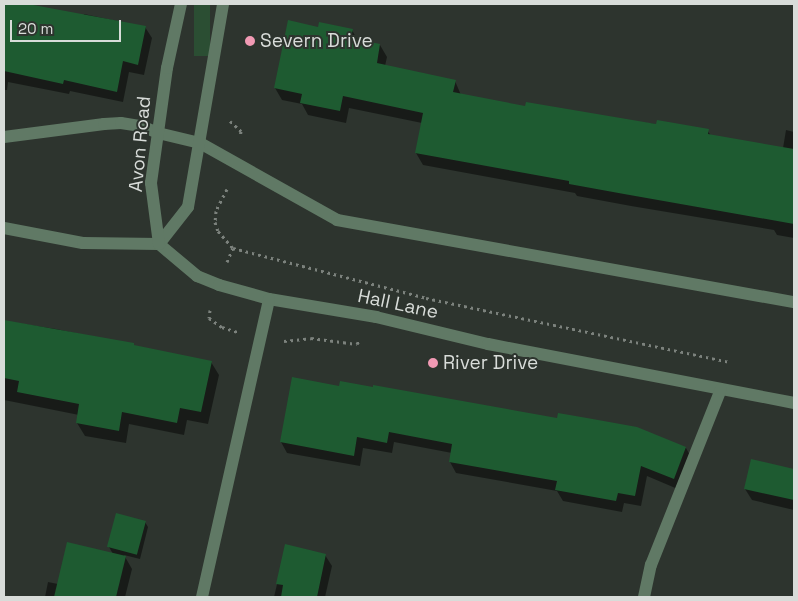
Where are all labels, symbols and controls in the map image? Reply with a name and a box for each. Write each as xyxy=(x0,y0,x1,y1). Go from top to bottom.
scale bar xyxy=(12,10,124,42)
text: 20 m xyxy=(18,19,53,38)
place label: Severn Drive xyxy=(260,30,373,52)
marker: Severn Drive xyxy=(244,35,256,47)
street label: Avon Road xyxy=(124,95,156,193)
street label: Hall Lane xyxy=(356,284,440,324)
place label: River Drive xyxy=(443,352,538,374)
marker: River Drive xyxy=(427,357,439,369)

